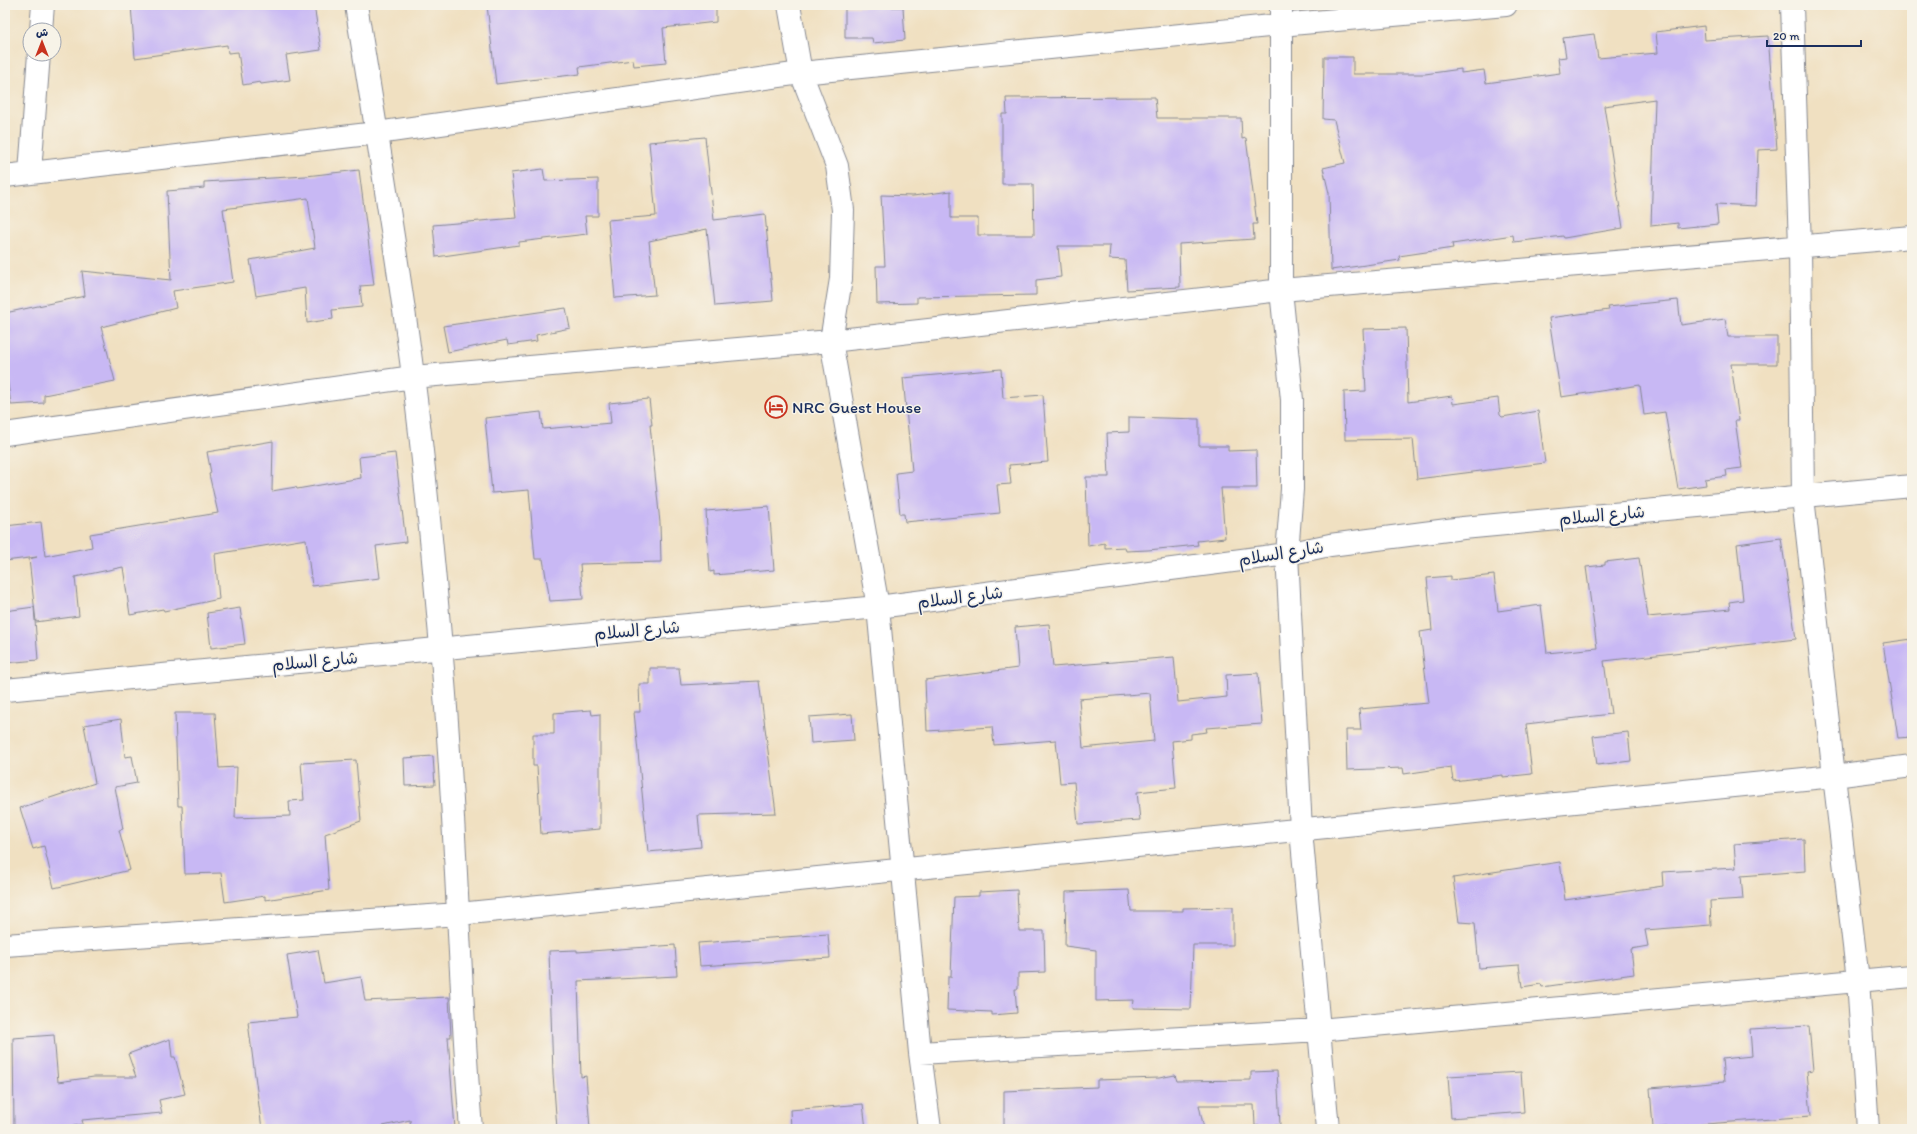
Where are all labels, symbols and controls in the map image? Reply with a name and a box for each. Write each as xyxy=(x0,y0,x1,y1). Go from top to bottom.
north arrow xyxy=(22,22,62,62)
scale bar xyxy=(1767,22,1861,48)
text: ش xyxy=(36,26,48,39)
text: 20 m xyxy=(1773,29,1800,43)
hotel icon: NRC Guest House xyxy=(763,394,789,420)
place label: NRC Guest House xyxy=(792,397,921,417)
street label: شارع السلام xyxy=(1558,501,1646,532)
street label: شارع السلام xyxy=(1237,536,1326,573)
street label: شارع السلام xyxy=(916,582,1004,615)
street label: شارع السلام xyxy=(593,616,681,647)
street label: شارع السلام xyxy=(271,647,359,678)

